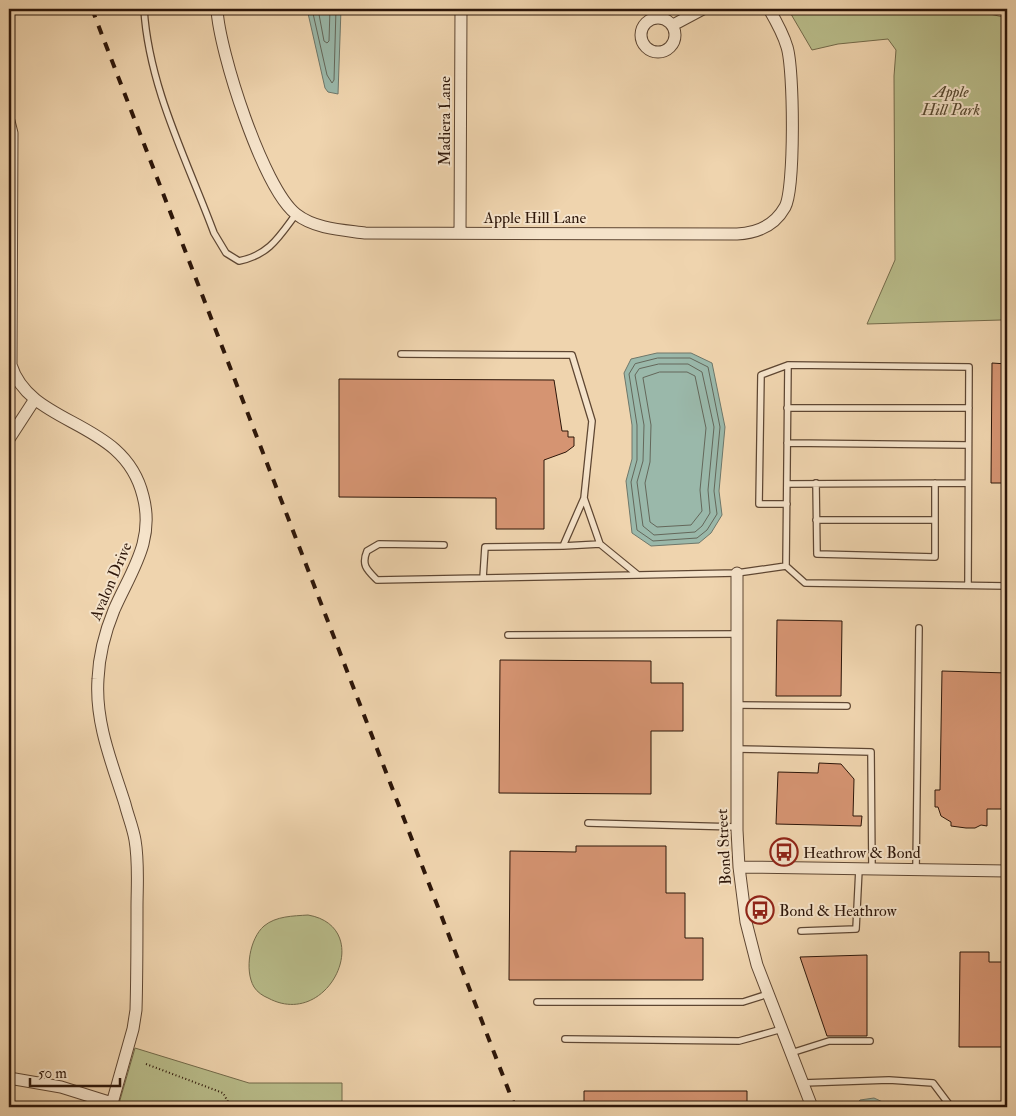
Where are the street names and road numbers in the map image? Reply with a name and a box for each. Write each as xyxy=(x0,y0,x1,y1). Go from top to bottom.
street label: Madiera Lane xyxy=(435,76,455,166)
street label: Apple Hill Lane xyxy=(483,208,586,229)
street label: Avalon Drive xyxy=(85,539,136,624)
street label: Bond Street xyxy=(712,808,736,886)

